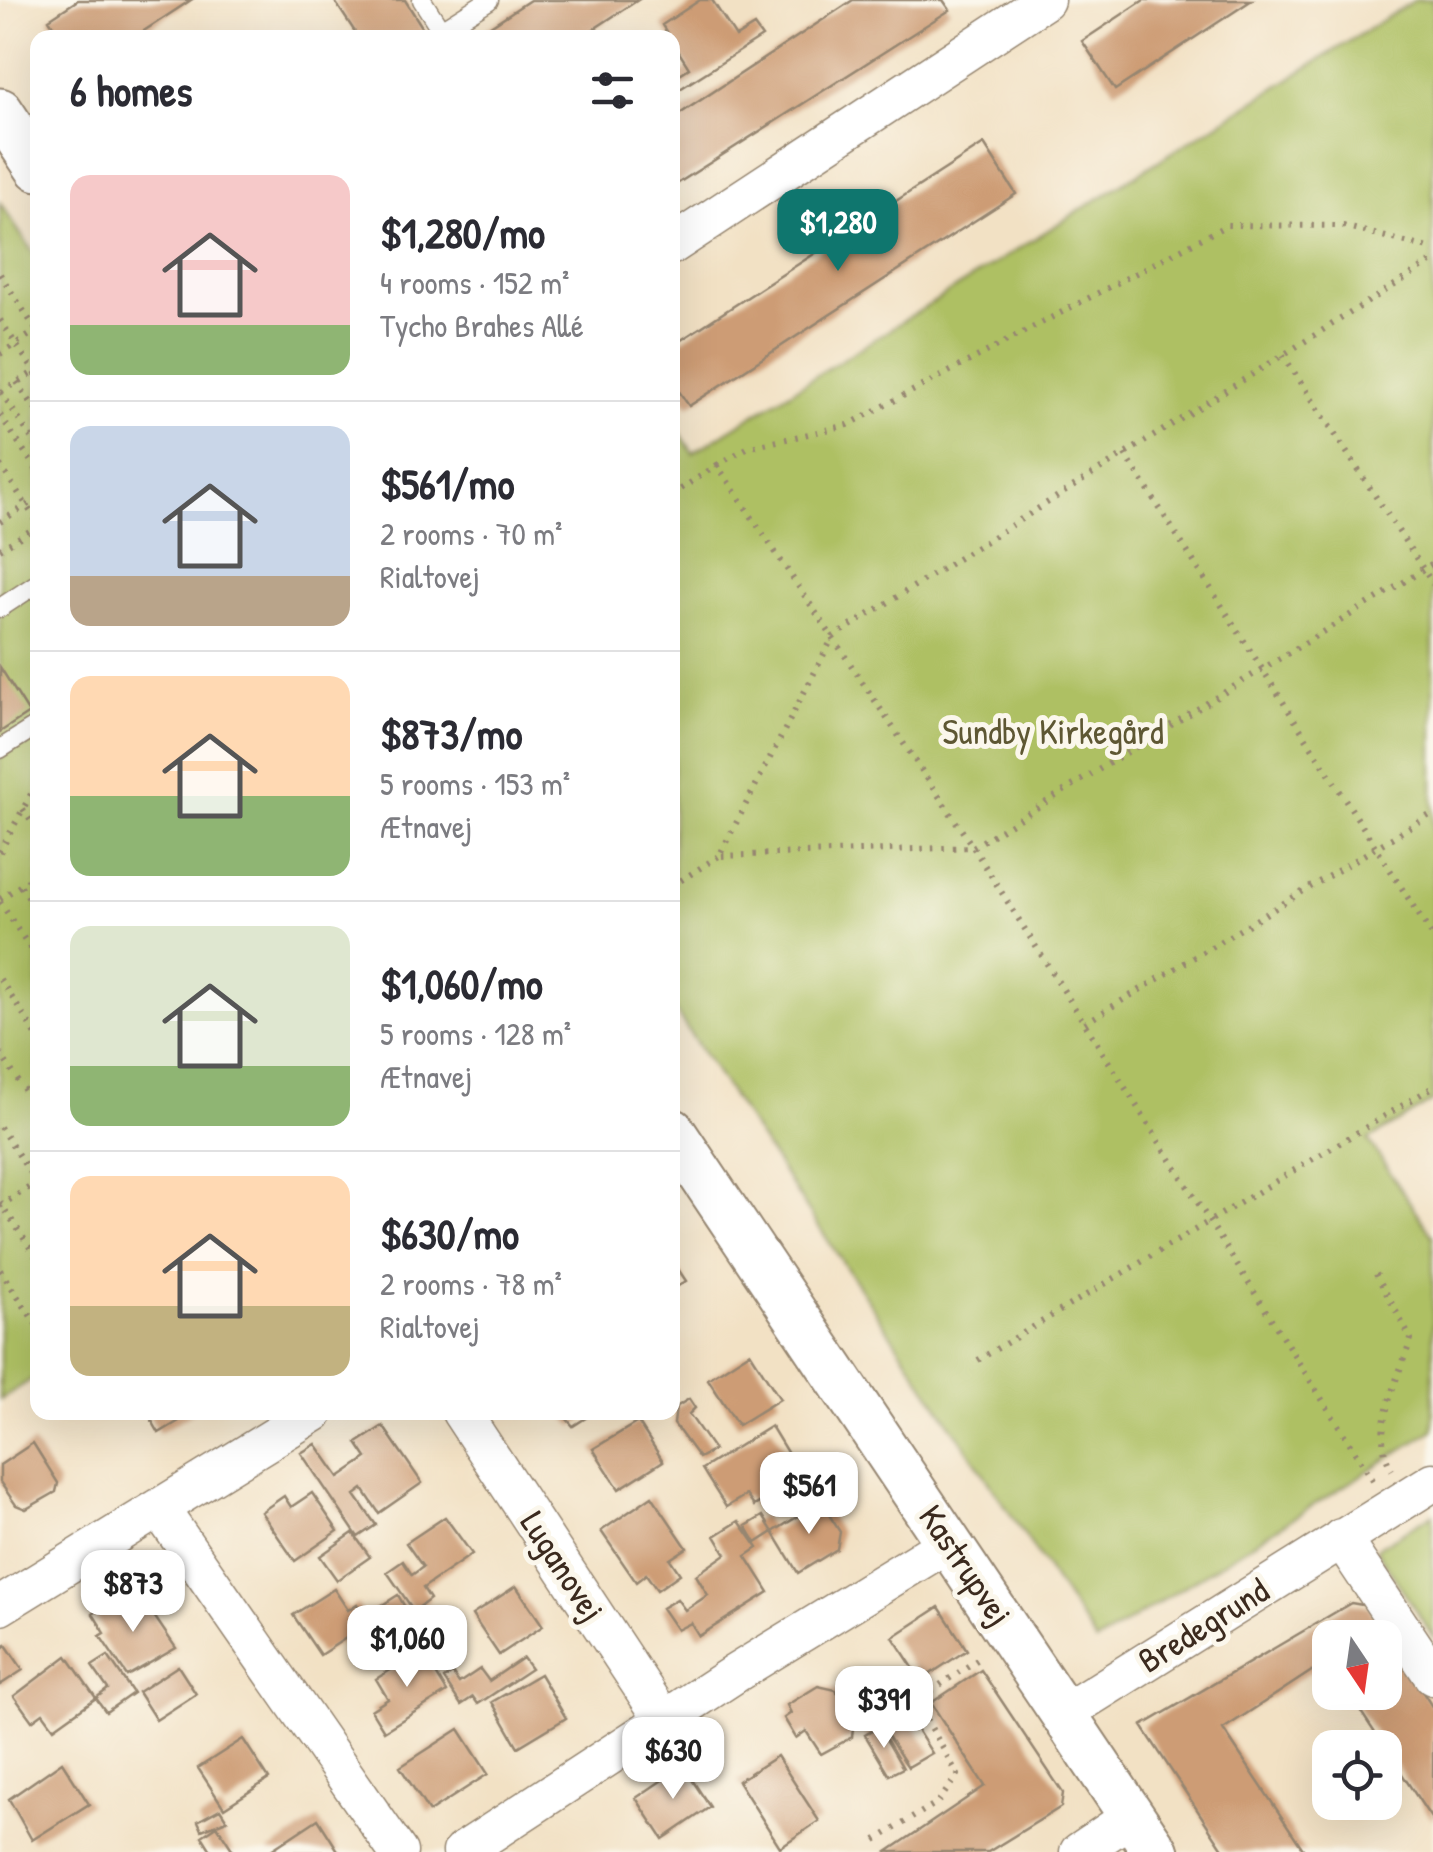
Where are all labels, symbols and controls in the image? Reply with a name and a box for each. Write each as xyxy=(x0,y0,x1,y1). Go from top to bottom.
text: 6 homes xyxy=(70,62,192,119)
icon: filters xyxy=(585,63,640,118)
pin: $1,280 xyxy=(757,189,919,274)
text: $1,280 xyxy=(799,200,877,243)
text: $1,280/mo xyxy=(380,204,545,261)
icon: home xyxy=(150,215,270,335)
text: 4 rooms · 152 m² xyxy=(380,261,569,304)
text: Tycho Brahes Allé xyxy=(380,304,584,347)
text: $561/mo xyxy=(380,455,514,512)
icon: home xyxy=(150,466,270,586)
text: 2 rooms · 70 m² xyxy=(380,512,562,555)
text: Rialtovej xyxy=(380,555,480,598)
text: $873/mo xyxy=(380,705,522,762)
park label: Sundby Kirkegård xyxy=(942,708,1164,755)
icon: home xyxy=(150,716,270,836)
text: 5 rooms · 153 m² xyxy=(380,762,570,805)
text: Ætnavej xyxy=(380,805,472,848)
text: $1,060/mo xyxy=(380,955,543,1012)
icon: home xyxy=(150,966,270,1086)
text: 5 rooms · 128 m² xyxy=(380,1012,571,1055)
text: Ætnavej xyxy=(380,1055,472,1098)
text: $630/mo xyxy=(380,1205,519,1262)
icon: home xyxy=(150,1216,270,1336)
text: 2 rooms · 78 m² xyxy=(380,1262,562,1305)
text: Rialtovej xyxy=(380,1305,480,1348)
pin: $561 xyxy=(750,1452,868,1537)
text: $561 xyxy=(782,1463,836,1506)
street label: Kastrupvej xyxy=(908,1495,1024,1635)
street label: Luganovej xyxy=(510,1502,616,1630)
pin: $873 xyxy=(74,1550,192,1635)
text: $873 xyxy=(103,1561,163,1604)
street label: Bredegrund xyxy=(1129,1567,1277,1683)
pin: $1,060 xyxy=(326,1605,488,1690)
text: $1,060 xyxy=(369,1616,445,1659)
north arrow xyxy=(1312,1620,1402,1710)
map controls xyxy=(1312,1620,1402,1820)
pin: $391 xyxy=(825,1666,943,1751)
text: $391 xyxy=(857,1677,911,1720)
pin: $630 xyxy=(614,1717,732,1802)
text: $630 xyxy=(644,1728,702,1771)
button: locate xyxy=(1312,1730,1402,1820)

